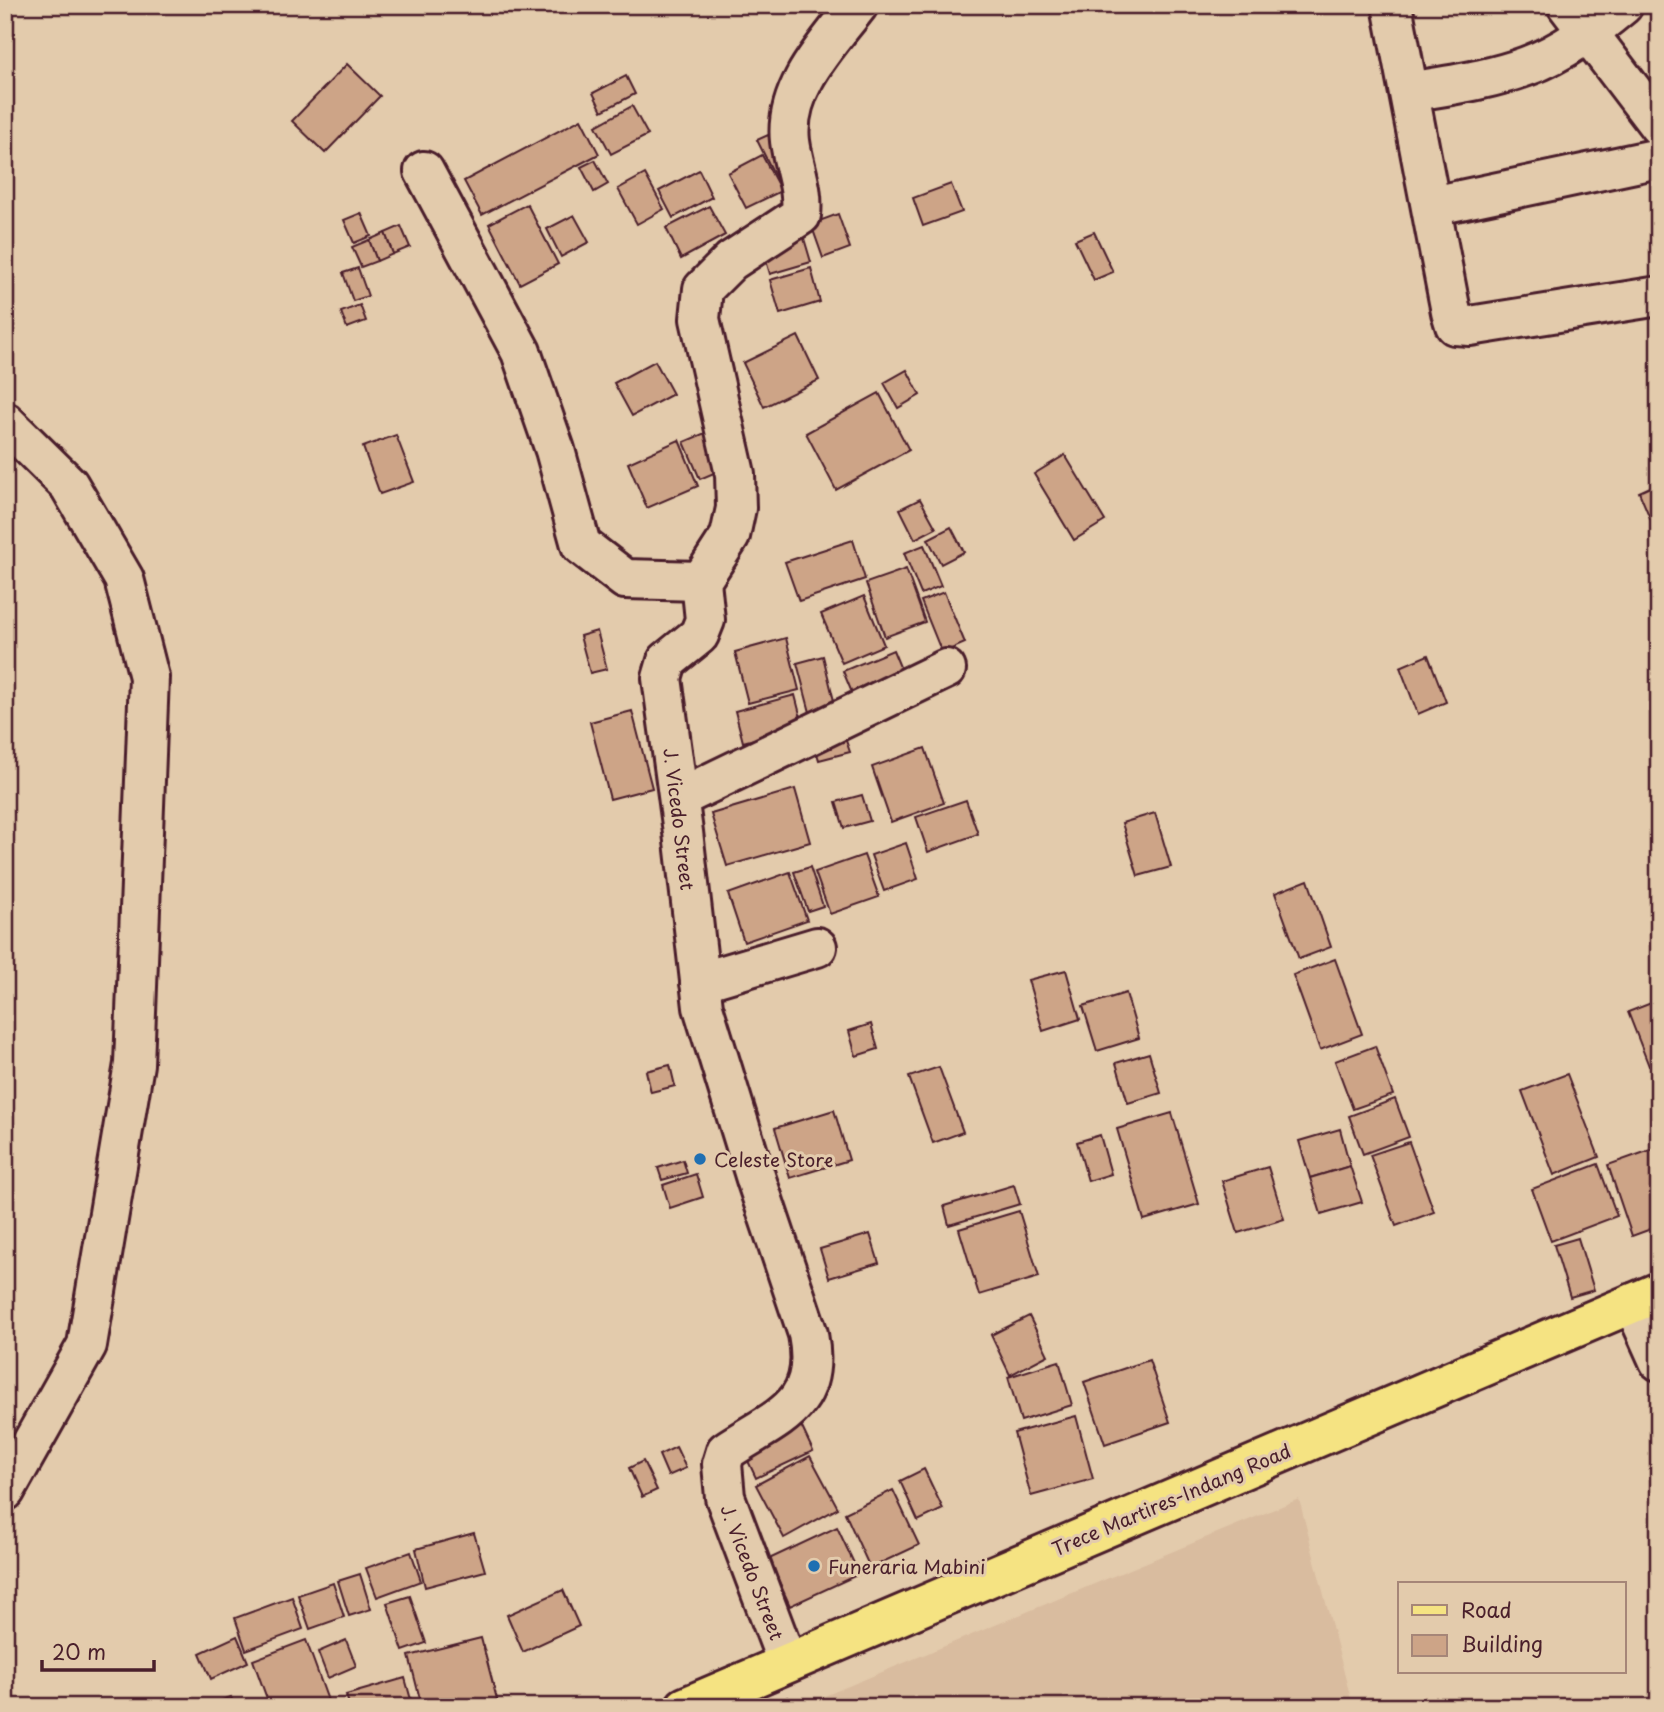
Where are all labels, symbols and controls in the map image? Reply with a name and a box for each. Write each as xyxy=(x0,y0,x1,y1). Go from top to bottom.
street label: J. Vicedo Street xyxy=(657,746,703,892)
place label: Celeste Store xyxy=(714,1145,833,1173)
marker: Celeste Store xyxy=(692,1151,708,1167)
street label: Trece Martires-Indang Road xyxy=(1047,1436,1295,1562)
street label: J. Vicedo Street xyxy=(714,1500,792,1644)
place label: Funeraria Mabini xyxy=(828,1552,986,1580)
marker: Funeraria Mabini xyxy=(806,1558,822,1574)
legend xyxy=(1398,1582,1626,1674)
text: Road xyxy=(1461,1593,1512,1625)
text: Building xyxy=(1461,1627,1543,1659)
scale bar xyxy=(42,1628,154,1672)
text: 20 m xyxy=(52,1635,106,1667)

